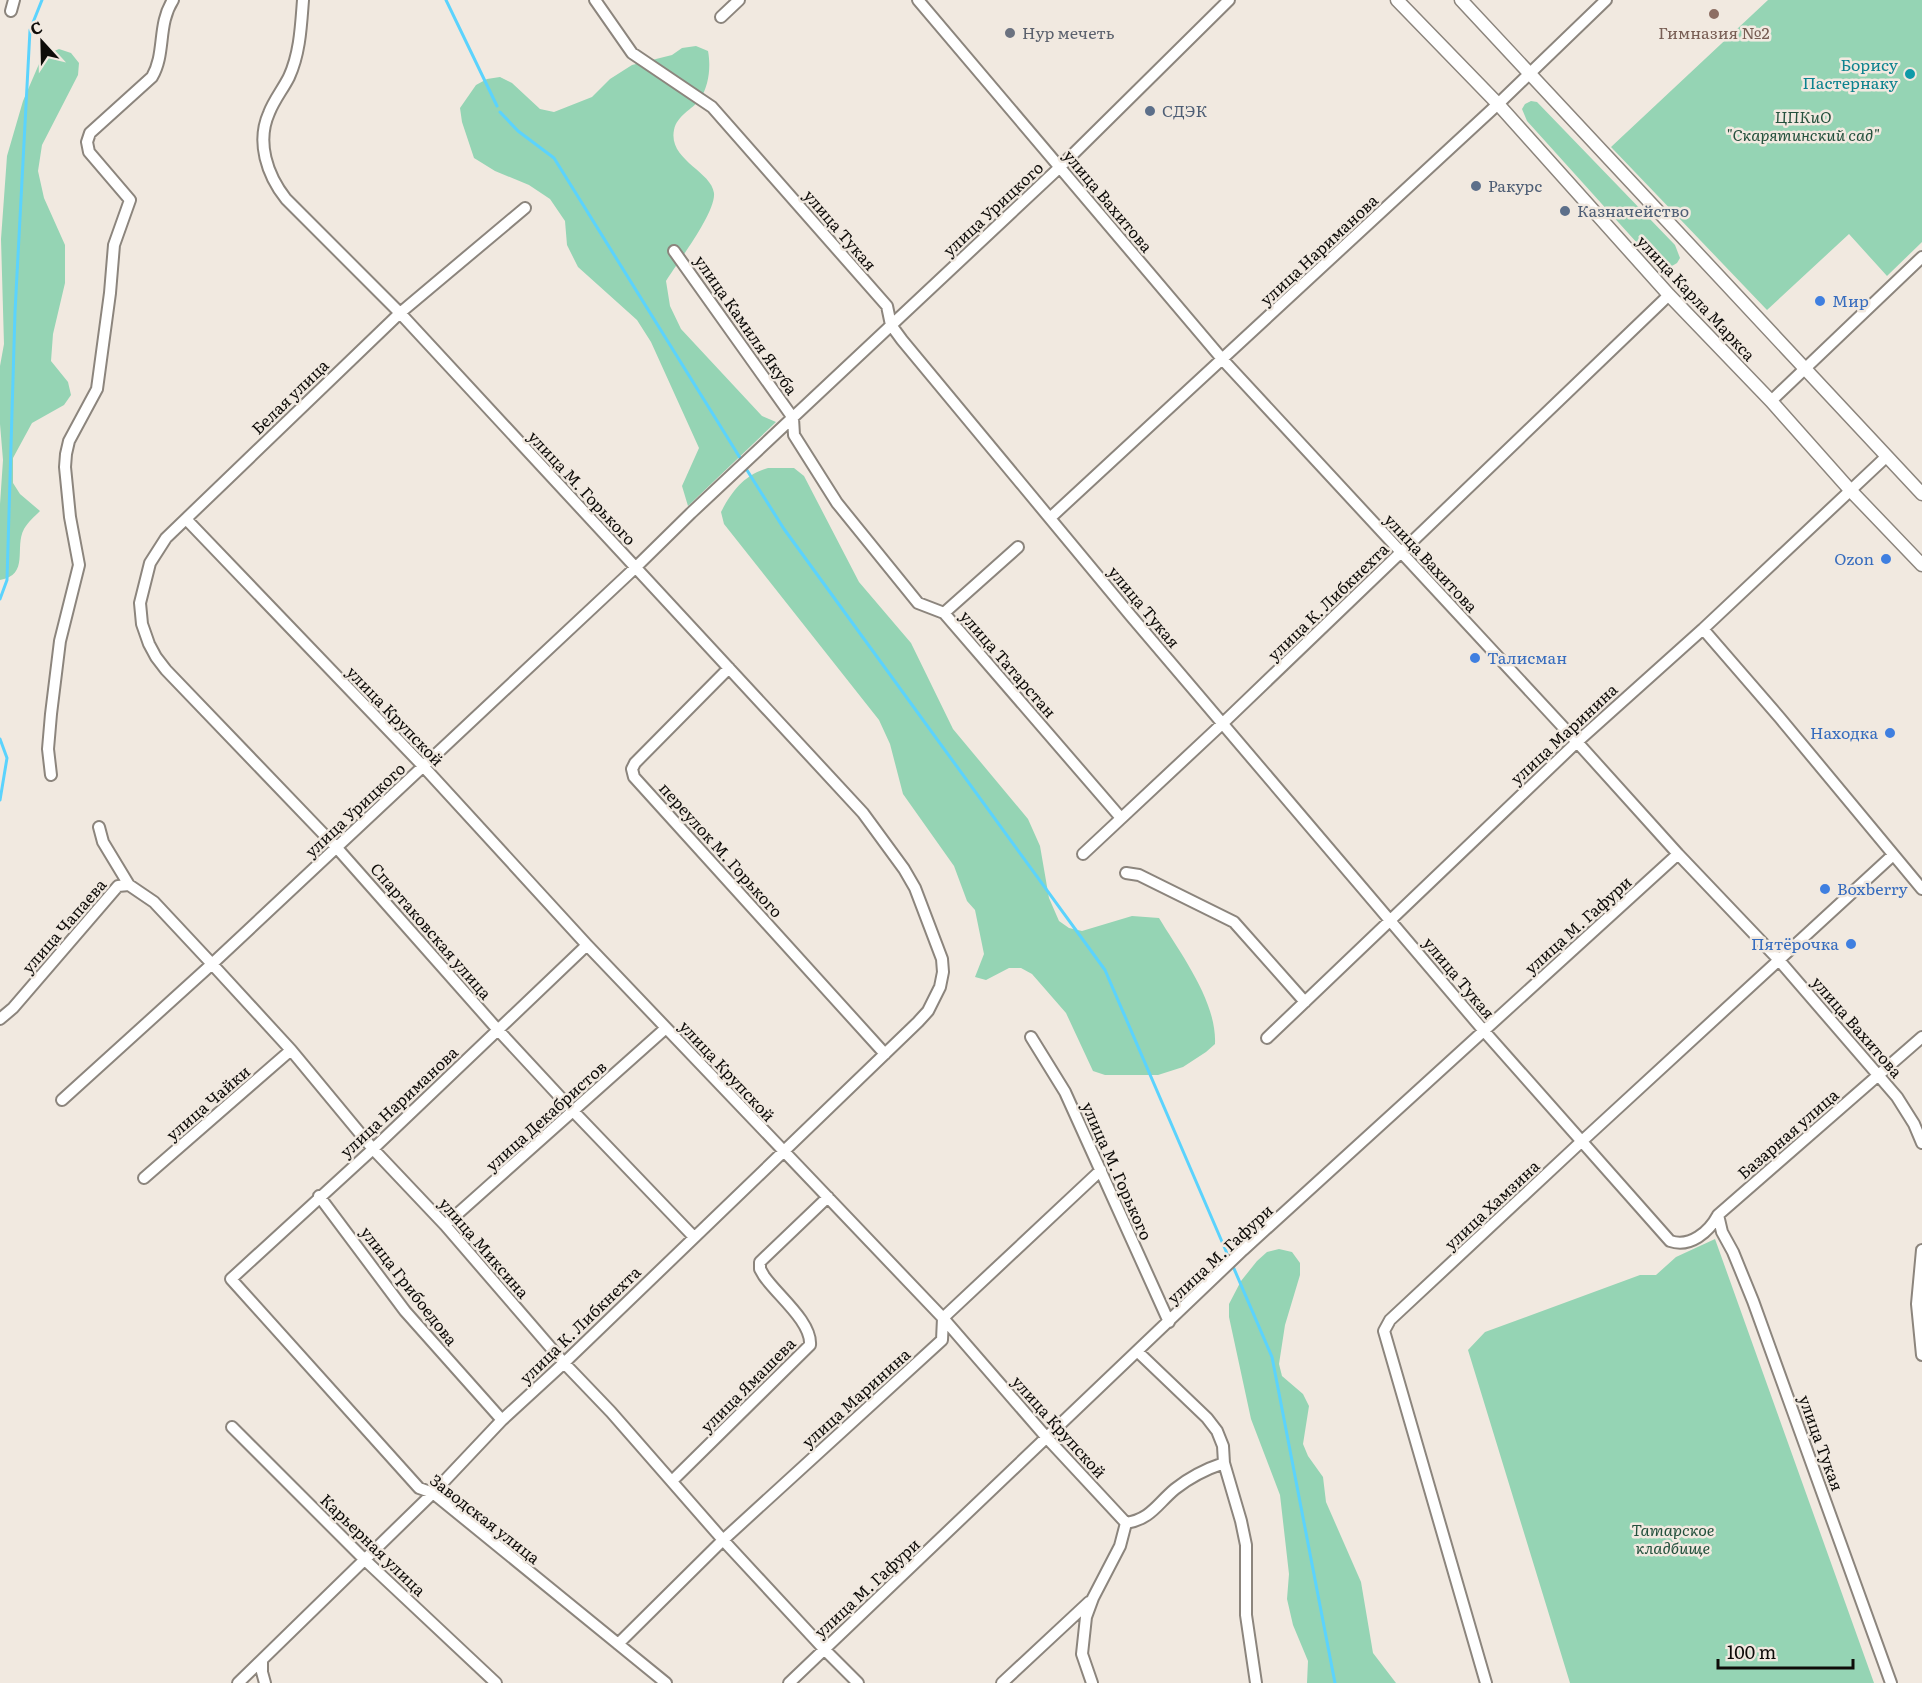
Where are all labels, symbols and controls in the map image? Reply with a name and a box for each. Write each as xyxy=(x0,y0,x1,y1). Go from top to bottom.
marker: Гимназия №2 xyxy=(1707,7,1721,21)
north arrow xyxy=(12,12,72,72)
text: С xyxy=(26,14,46,40)
place label: Нур мечеть xyxy=(1022,20,1115,44)
place label: Гимназия №2 xyxy=(1658,20,1770,44)
marker: Нур мечеть xyxy=(1003,26,1017,40)
place label: Борису Пастернаку xyxy=(1802,52,1899,94)
marker: Борису Пастернаку xyxy=(1903,67,1917,81)
place label: СДЭК xyxy=(1162,98,1207,122)
marker: СДЭК xyxy=(1143,104,1157,118)
park label: ЦПКиО "Скарятинский сад" xyxy=(1726,104,1880,146)
street label: улица Вахитова xyxy=(1059,144,1159,257)
street label: улица Урицкого xyxy=(937,155,1048,261)
place label: Ракурс xyxy=(1488,173,1542,197)
marker: Ракурс xyxy=(1469,179,1483,193)
street label: улица Тукая xyxy=(799,183,883,275)
street label: улица Нариманова xyxy=(1254,188,1383,311)
place label: Казначейство xyxy=(1577,198,1689,222)
marker: Казначейство xyxy=(1558,204,1572,218)
street label: улица Карла Маркса xyxy=(1632,229,1762,366)
street label: улица Камиля Якуба xyxy=(689,250,804,400)
place label: Мир xyxy=(1832,288,1869,312)
marker: Мир xyxy=(1813,294,1827,308)
street label: Белая улица xyxy=(245,353,334,439)
street label: улица М. Горького xyxy=(523,425,642,550)
street label: улица Вахитова xyxy=(1379,507,1484,617)
street label: улица К. Либкнехта xyxy=(1261,537,1394,666)
place label: Ozon xyxy=(1834,546,1874,570)
marker: Ozon xyxy=(1879,552,1893,566)
street label: улица Тукая xyxy=(1103,560,1186,653)
street label: улица Татарстан xyxy=(955,604,1062,723)
place label: Талисман xyxy=(1487,645,1567,669)
marker: Талисман xyxy=(1468,651,1482,665)
street label: улица Крупской xyxy=(342,660,450,771)
street label: улица Маринина xyxy=(1504,677,1623,789)
place label: Находка xyxy=(1810,720,1878,744)
marker: Находка xyxy=(1883,726,1897,740)
street label: улица Урицкого xyxy=(299,756,410,862)
street label: переулок М. Горького xyxy=(654,776,789,922)
street label: Спартаковская улица xyxy=(366,857,498,1004)
street label: улица М. Гафури xyxy=(1518,869,1636,979)
street label: улица Чапаева xyxy=(15,872,111,978)
place label: Boxberry xyxy=(1837,876,1909,900)
marker: Boxberry xyxy=(1818,882,1832,896)
street label: улица Тукая xyxy=(1418,931,1501,1024)
place label: Пятёрочка xyxy=(1751,931,1839,955)
marker: Пятёрочка xyxy=(1844,937,1858,951)
street label: улица Вахитова xyxy=(1807,970,1909,1083)
street label: улица Крупской xyxy=(674,1014,781,1126)
street label: улица Нариманова xyxy=(334,1040,463,1163)
street label: улица Декабристов xyxy=(479,1054,611,1176)
street label: улица Чайки xyxy=(160,1059,255,1146)
street label: Базарная улица xyxy=(1731,1082,1843,1184)
street label: улица М. Горького xyxy=(1077,1098,1159,1244)
street label: улица Хамзина xyxy=(1438,1153,1545,1255)
street label: улица Миксина xyxy=(434,1192,536,1303)
street label: улица М. Гафури xyxy=(1161,1198,1278,1309)
street label: улица Грибоедова xyxy=(355,1221,464,1350)
street label: улица К. Либкнехта xyxy=(513,1260,646,1389)
street label: улица Ямашева xyxy=(694,1331,801,1437)
street label: улица Маринина xyxy=(796,1342,915,1453)
street label: улица Крупской xyxy=(1007,1370,1113,1483)
street label: улица Тукая xyxy=(1793,1391,1850,1494)
street label: Заводская улица xyxy=(425,1468,546,1569)
street label: Карьерная улица xyxy=(316,1488,432,1601)
park label: Татарское кладбище xyxy=(1632,1517,1714,1559)
street label: улица М. Гафури xyxy=(808,1532,925,1643)
scale bar xyxy=(1718,1632,1853,1670)
text: 100 m xyxy=(1727,1638,1776,1665)

